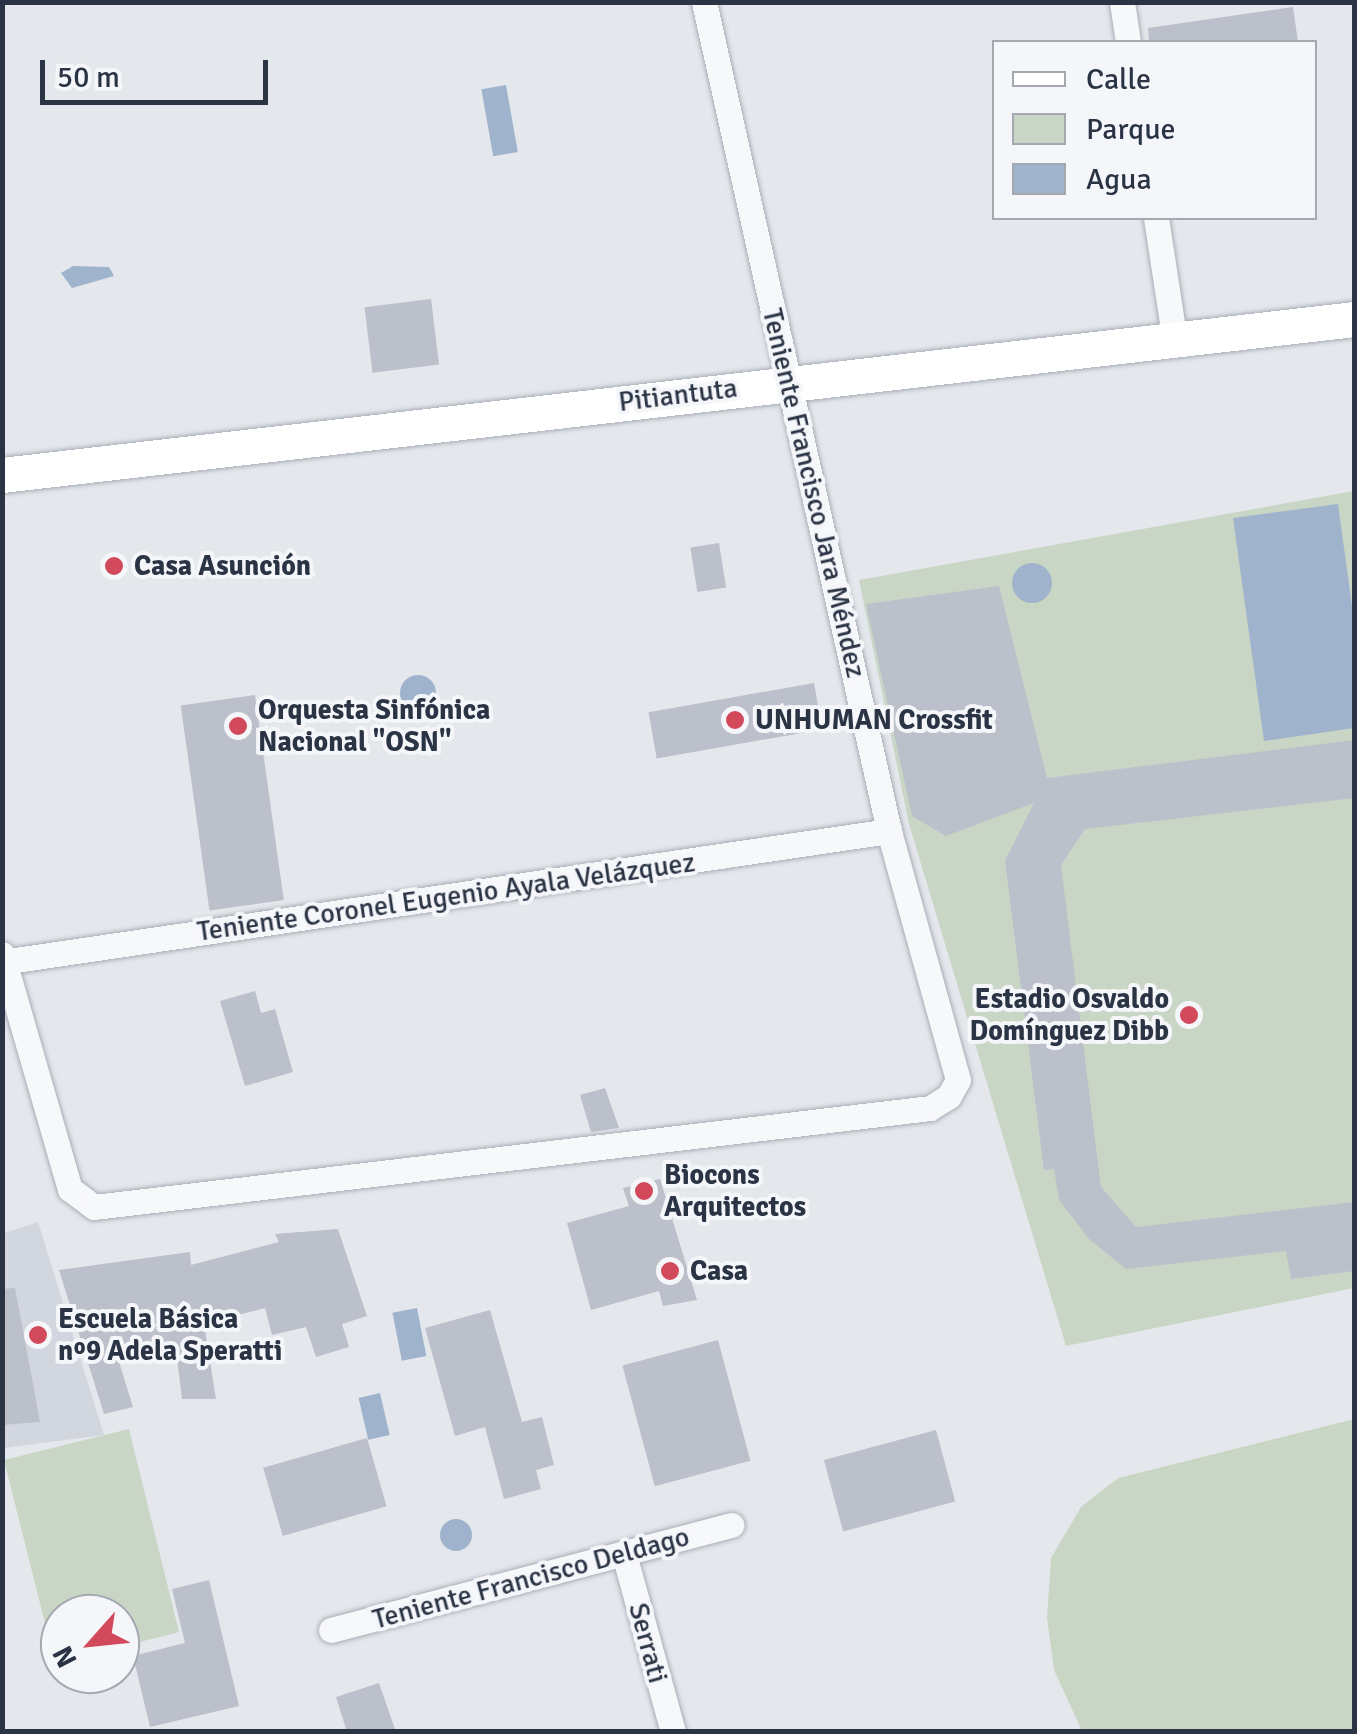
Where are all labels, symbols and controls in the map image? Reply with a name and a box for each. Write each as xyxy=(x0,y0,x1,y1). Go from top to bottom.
scale bar xyxy=(45,40,272,102)
legend xyxy=(992,40,1317,220)
text: 50 m xyxy=(57,59,120,96)
text: Calle xyxy=(1086,61,1151,98)
text: Parque xyxy=(1086,111,1176,148)
text: Agua xyxy=(1086,161,1152,198)
street label: Teniente Francisco Jara Méndez xyxy=(755,305,873,681)
street label: Pitiantuta xyxy=(617,371,739,419)
place label: Casa Asunción xyxy=(134,549,311,583)
marker: Casa Asunción xyxy=(103,555,125,577)
place label: Orquesta Sinfónica Nacional "OSN" xyxy=(258,693,490,759)
place label: UNHUMAN Crossfit xyxy=(755,703,993,737)
marker: UNHUMAN Crossfit xyxy=(724,709,746,731)
marker: Orquesta Sinfónica Nacional "OSN" xyxy=(227,715,249,737)
street label: Teniente Coronel Eugenio Ayala Velázquez xyxy=(195,845,697,949)
place label: Estadio Osvaldo Domínguez Dibb xyxy=(969,982,1169,1048)
marker: Estadio Osvaldo Domínguez Dibb xyxy=(1178,1004,1200,1026)
place label: Biocons Arquitectos xyxy=(664,1158,806,1224)
marker: Biocons Arquitectos xyxy=(633,1180,655,1202)
place label: Casa xyxy=(690,1254,748,1288)
marker: Casa xyxy=(659,1260,681,1282)
place label: Escuela Básica nº9 Adela Speratti xyxy=(58,1302,282,1368)
marker: Escuela Básica nº9 Adela Speratti xyxy=(27,1324,49,1346)
street label: Teniente Francisco Deldago xyxy=(369,1520,693,1636)
north arrow xyxy=(40,1594,140,1694)
street label: Serrati xyxy=(621,1599,675,1687)
text: N xyxy=(45,1640,85,1673)

